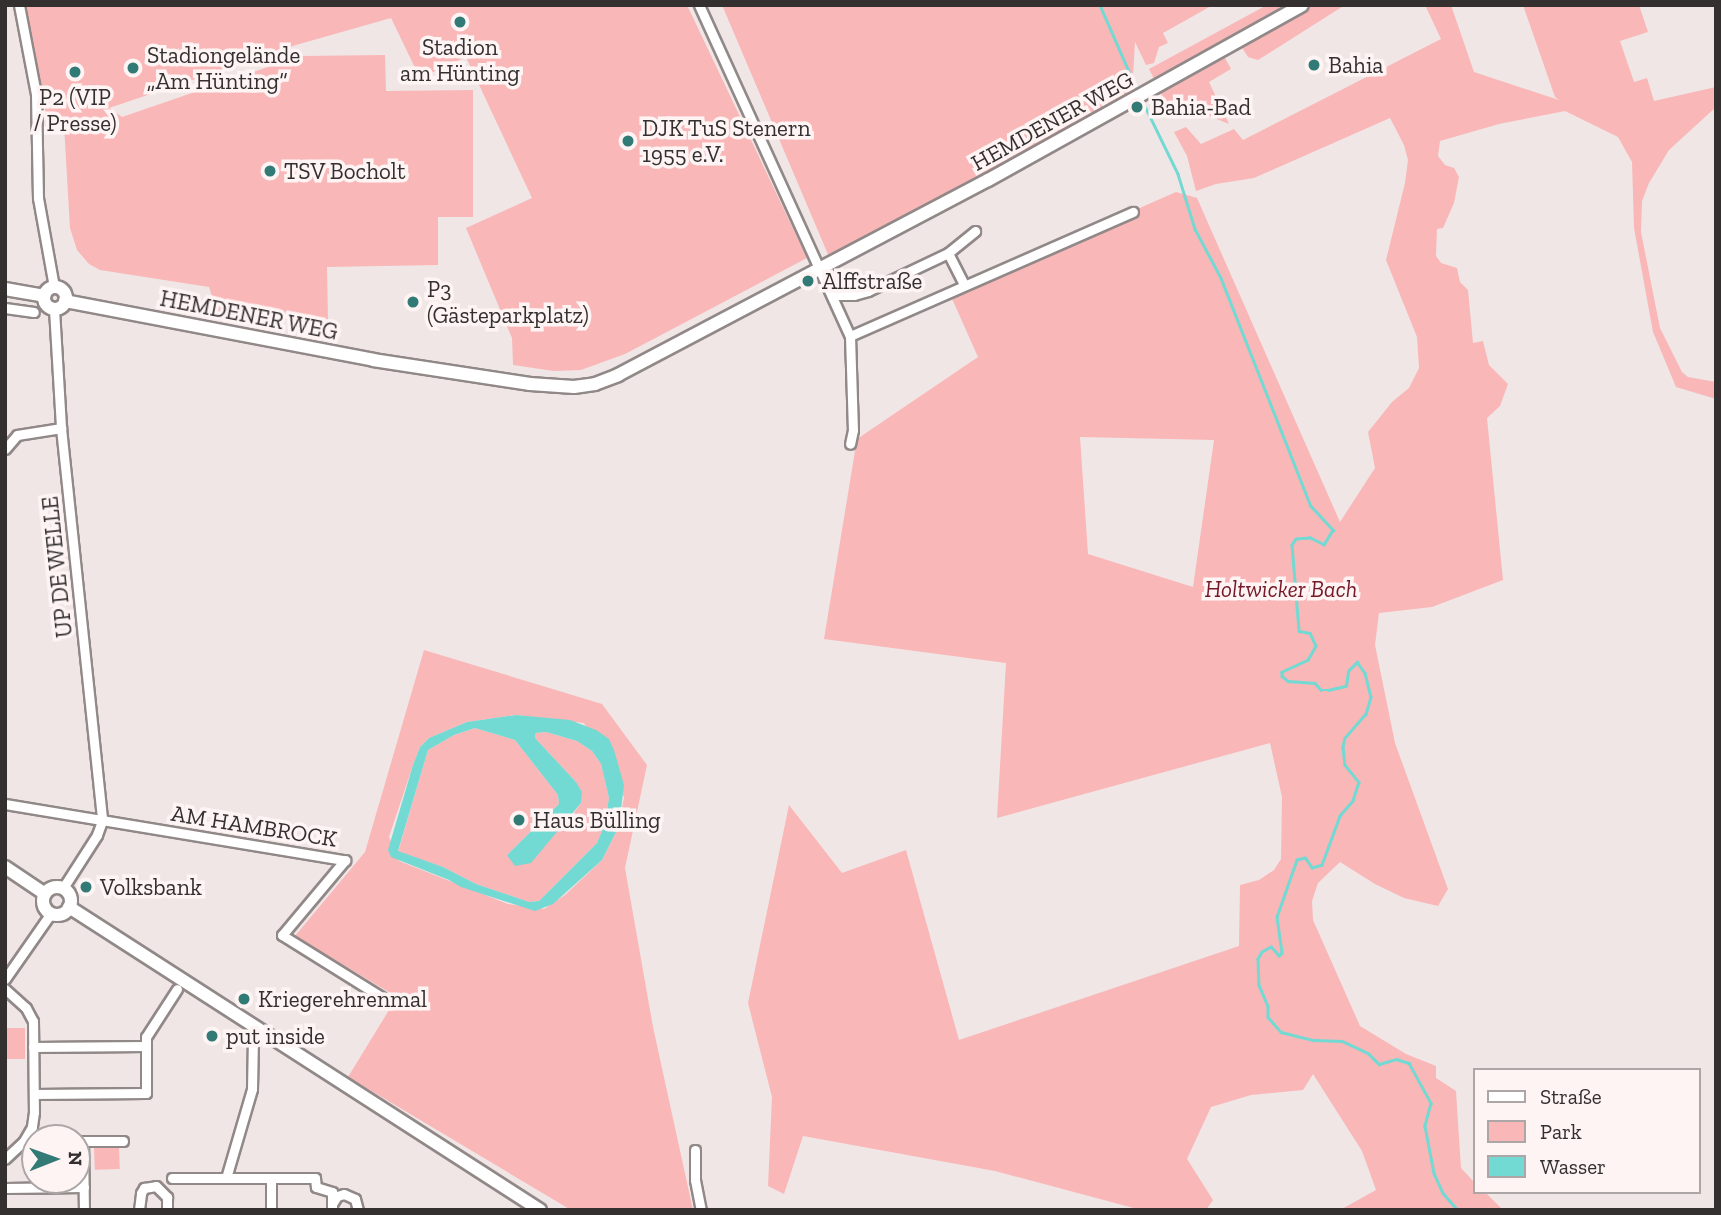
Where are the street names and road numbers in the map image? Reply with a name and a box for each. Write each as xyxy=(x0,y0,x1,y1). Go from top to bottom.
street label: HEMDENER WEG xyxy=(966,65,1138,177)
street label: HEMDENER WEG xyxy=(157,284,341,346)
street label: UP DE WELLE xyxy=(36,494,78,640)
street label: AM HAMBROCK xyxy=(169,799,339,853)

